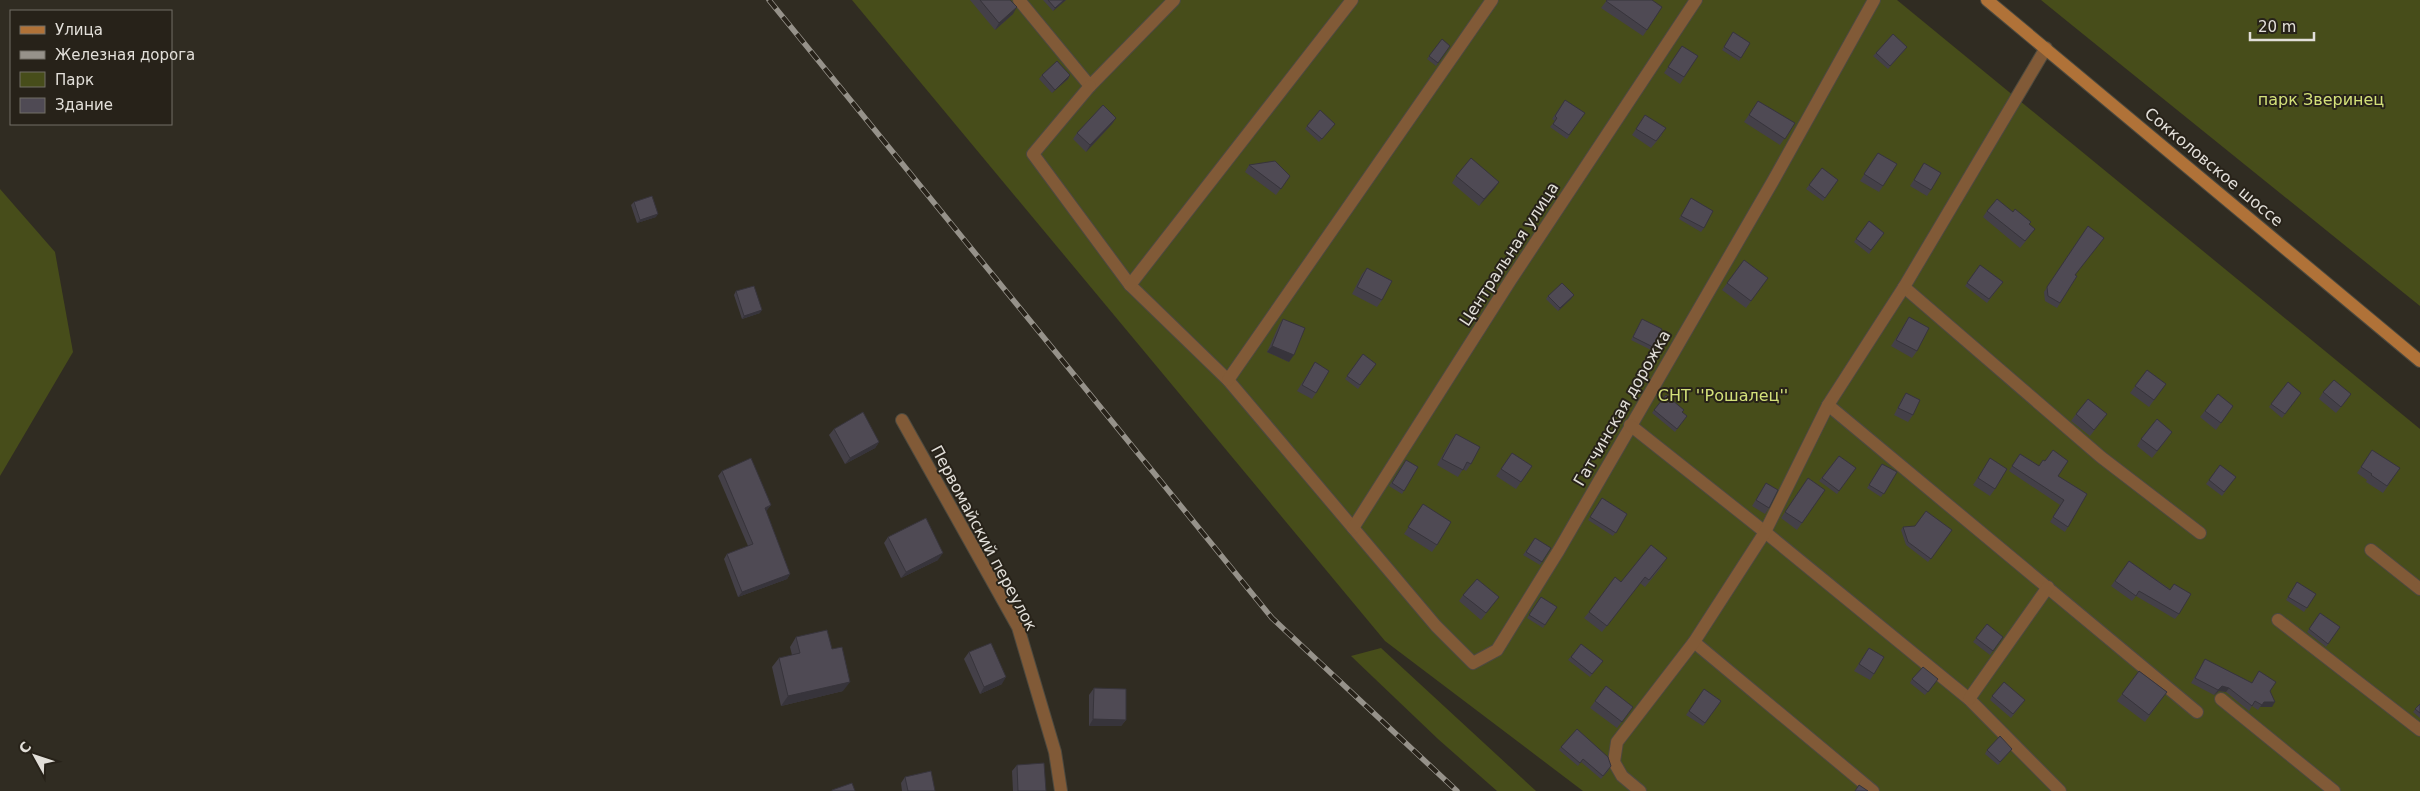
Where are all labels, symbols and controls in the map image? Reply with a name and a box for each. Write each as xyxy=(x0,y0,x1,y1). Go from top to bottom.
legend xyxy=(10,10,172,125)
scale bar xyxy=(2250,10,2314,42)
text: 20 m xyxy=(2258,18,2296,36)
text: Улица xyxy=(55,21,103,39)
text: Железная дорога xyxy=(55,46,195,64)
text: Парк xyxy=(55,71,94,89)
park label: парк Зверинец xyxy=(2258,90,2384,109)
text: Здание xyxy=(55,96,113,114)
street label: Сокколовское шоссе xyxy=(2141,104,2287,230)
street label: Центральная улица xyxy=(1455,179,1563,329)
street label: Гатчинская дорожка xyxy=(1570,327,1674,489)
park label: СНТ ''Рошалец'' xyxy=(1658,386,1788,405)
street label: Первомайский переулок xyxy=(927,442,1041,634)
north arrow xyxy=(10,731,60,781)
text: С xyxy=(16,739,34,757)

